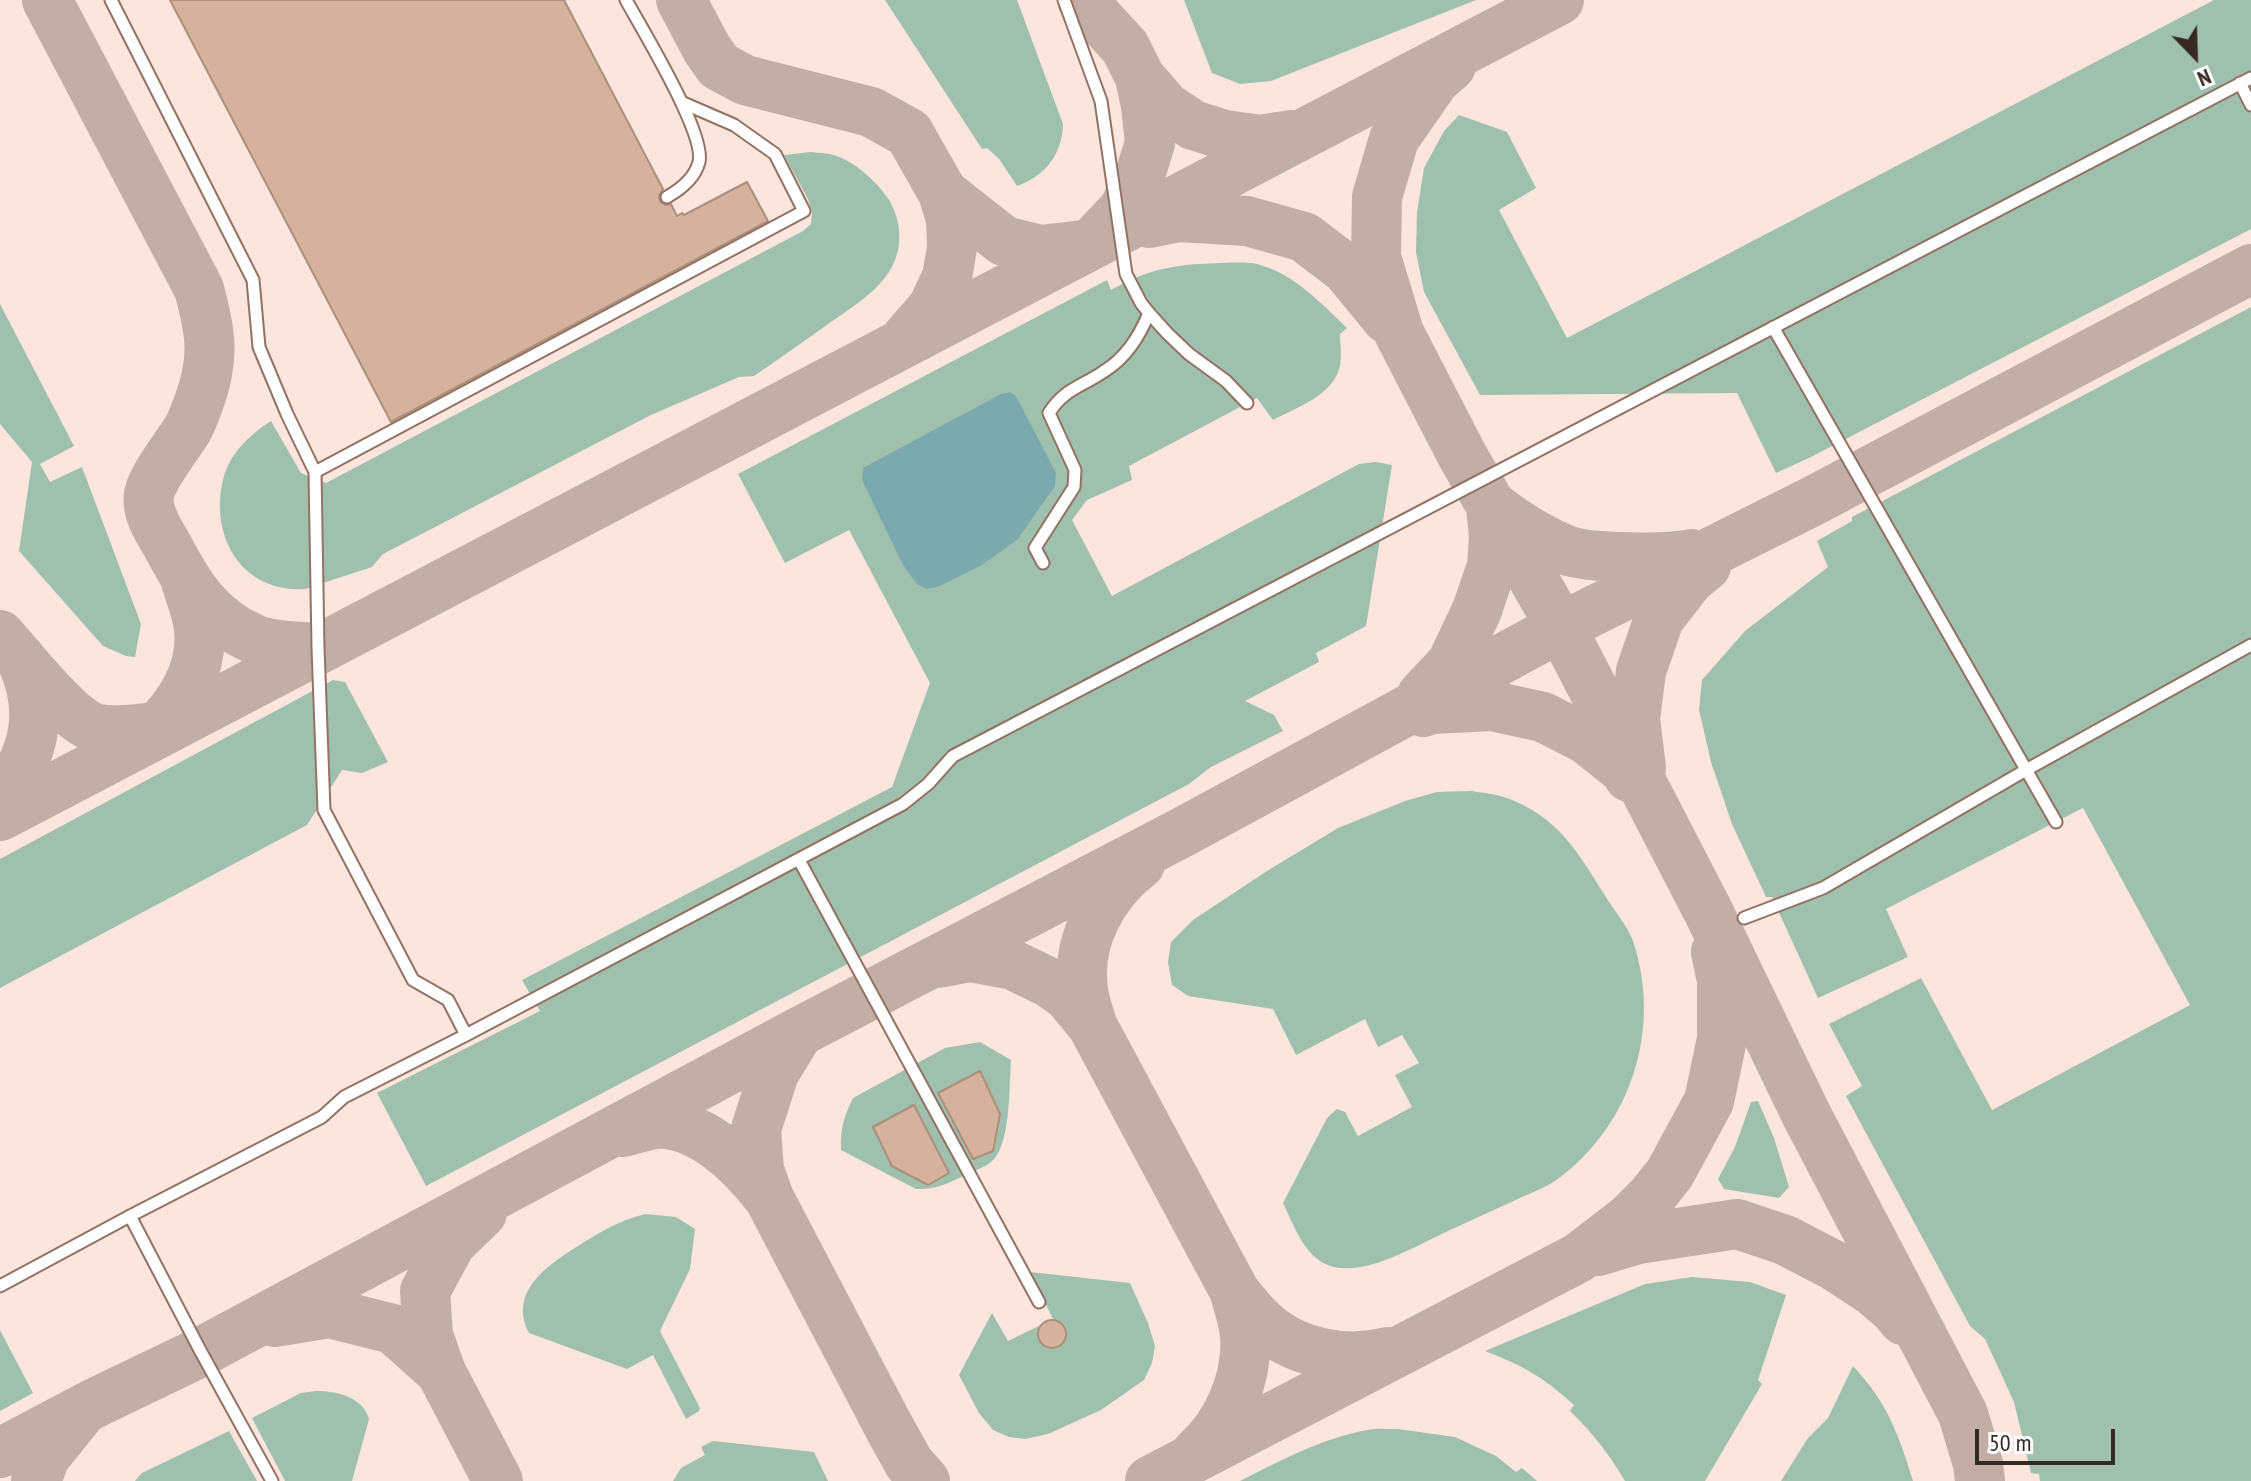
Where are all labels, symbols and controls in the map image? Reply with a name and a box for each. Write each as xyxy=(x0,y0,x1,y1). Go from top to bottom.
north arrow xyxy=(2155,16,2235,96)
text: N xyxy=(2193,63,2215,93)
scale bar xyxy=(1979,1413,2119,1463)
text: 50 m xyxy=(1989,1427,2031,1458)

